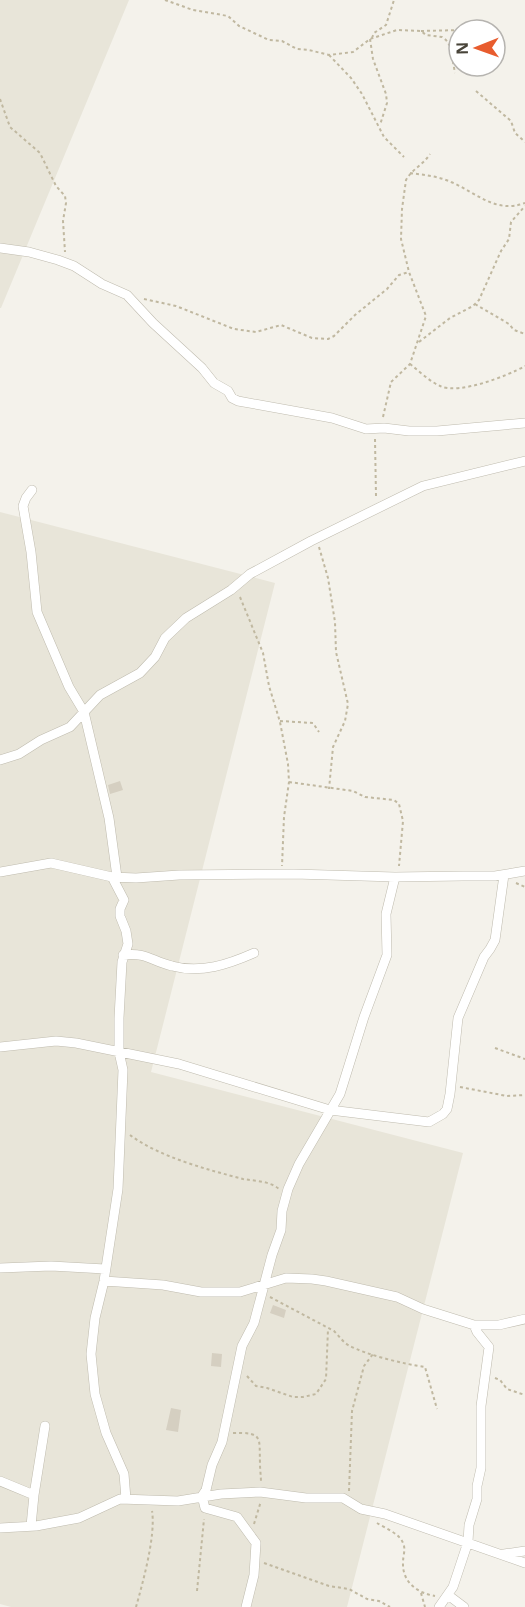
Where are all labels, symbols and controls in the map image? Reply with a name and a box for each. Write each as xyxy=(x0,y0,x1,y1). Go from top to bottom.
north arrow xyxy=(447,18,507,78)
text: N xyxy=(451,42,473,55)

